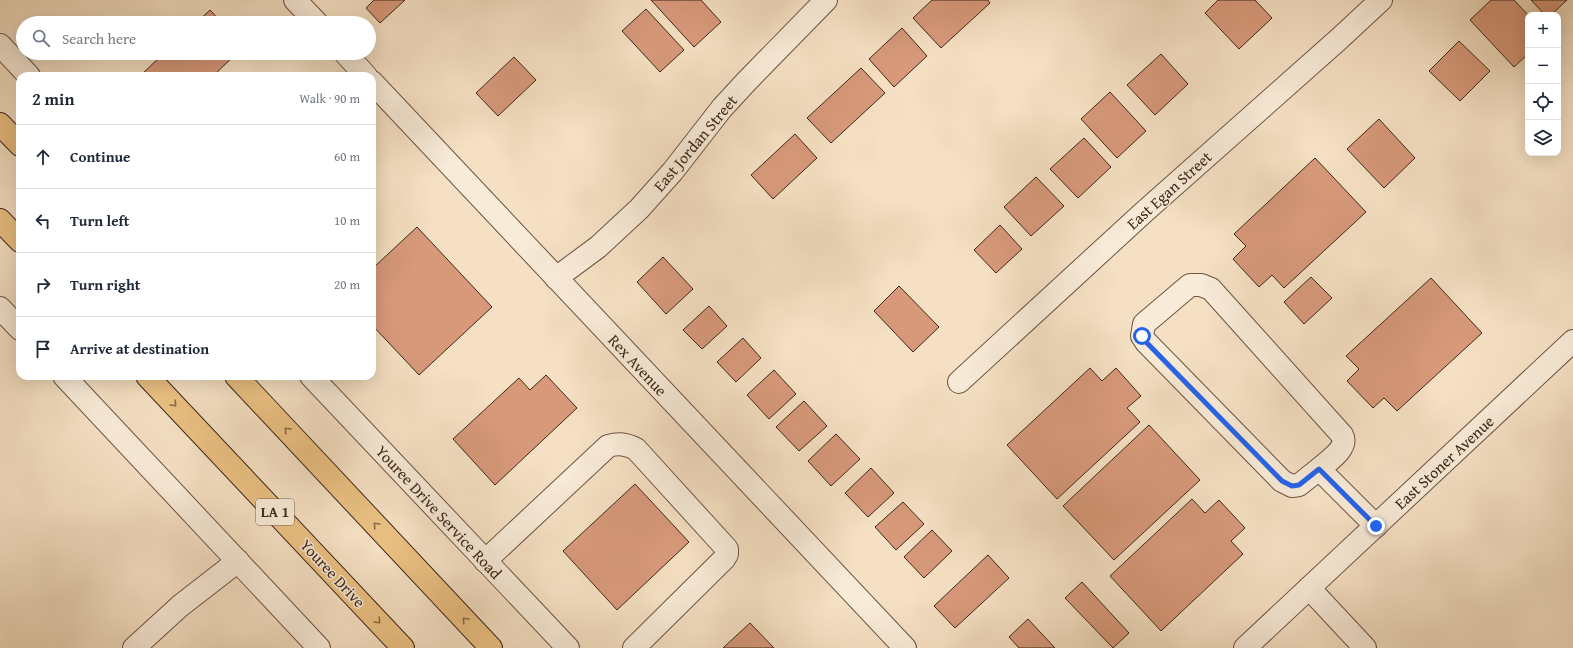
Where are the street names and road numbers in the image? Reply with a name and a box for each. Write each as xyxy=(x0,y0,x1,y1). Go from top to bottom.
street label: East Jordan Street xyxy=(647,89,743,197)
street label: East Egan Street xyxy=(1121,145,1217,235)
street label: Rex Avenue xyxy=(603,329,673,401)
street label: East Stoner Avenue xyxy=(1389,409,1499,515)
street label: Youree Drive Service Road xyxy=(370,440,508,585)
road number: LA 1 xyxy=(256,499,294,525)
street label: Youree Drive xyxy=(295,533,371,613)

